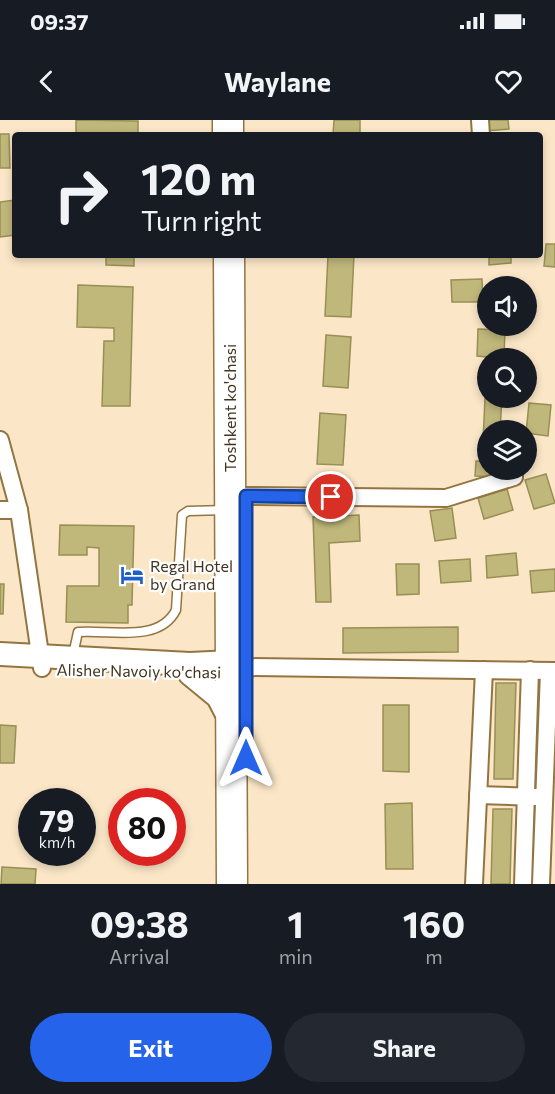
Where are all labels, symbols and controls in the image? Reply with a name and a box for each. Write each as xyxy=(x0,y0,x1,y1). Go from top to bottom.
text: 09:37 xyxy=(30,8,89,35)
icon: back xyxy=(30,65,63,98)
text: Waylane xyxy=(224,65,331,98)
icon: heart xyxy=(492,65,525,98)
text: 120 m xyxy=(141,152,256,204)
icon: right xyxy=(42,156,120,234)
text: Turn right xyxy=(141,204,261,237)
map controls xyxy=(477,276,537,480)
button: sound xyxy=(477,276,537,336)
street label: Toshkent ko'chasi xyxy=(220,344,239,472)
button: search xyxy=(477,348,537,408)
button: layers xyxy=(477,420,537,480)
pin xyxy=(305,471,356,522)
icon: arrive xyxy=(314,480,347,513)
place label: Regal Hotel by Grand xyxy=(150,556,233,593)
hotel icon: Regal Hotel by Grand xyxy=(119,562,145,588)
street label: Alisher Navoiy ko'chasi xyxy=(57,660,222,681)
position arrow xyxy=(214,726,278,790)
speed limit sign: 80 xyxy=(108,788,186,866)
text: 79 xyxy=(40,801,74,838)
text: km/h xyxy=(39,833,75,851)
text: 09:38 xyxy=(90,901,189,945)
text: 1 xyxy=(288,901,304,945)
text: 160 xyxy=(403,901,465,945)
text: Arrival xyxy=(109,944,170,968)
text: min xyxy=(279,944,313,968)
text: m xyxy=(425,944,443,968)
button: Exit xyxy=(30,1013,272,1082)
button: Share xyxy=(284,1013,525,1082)

